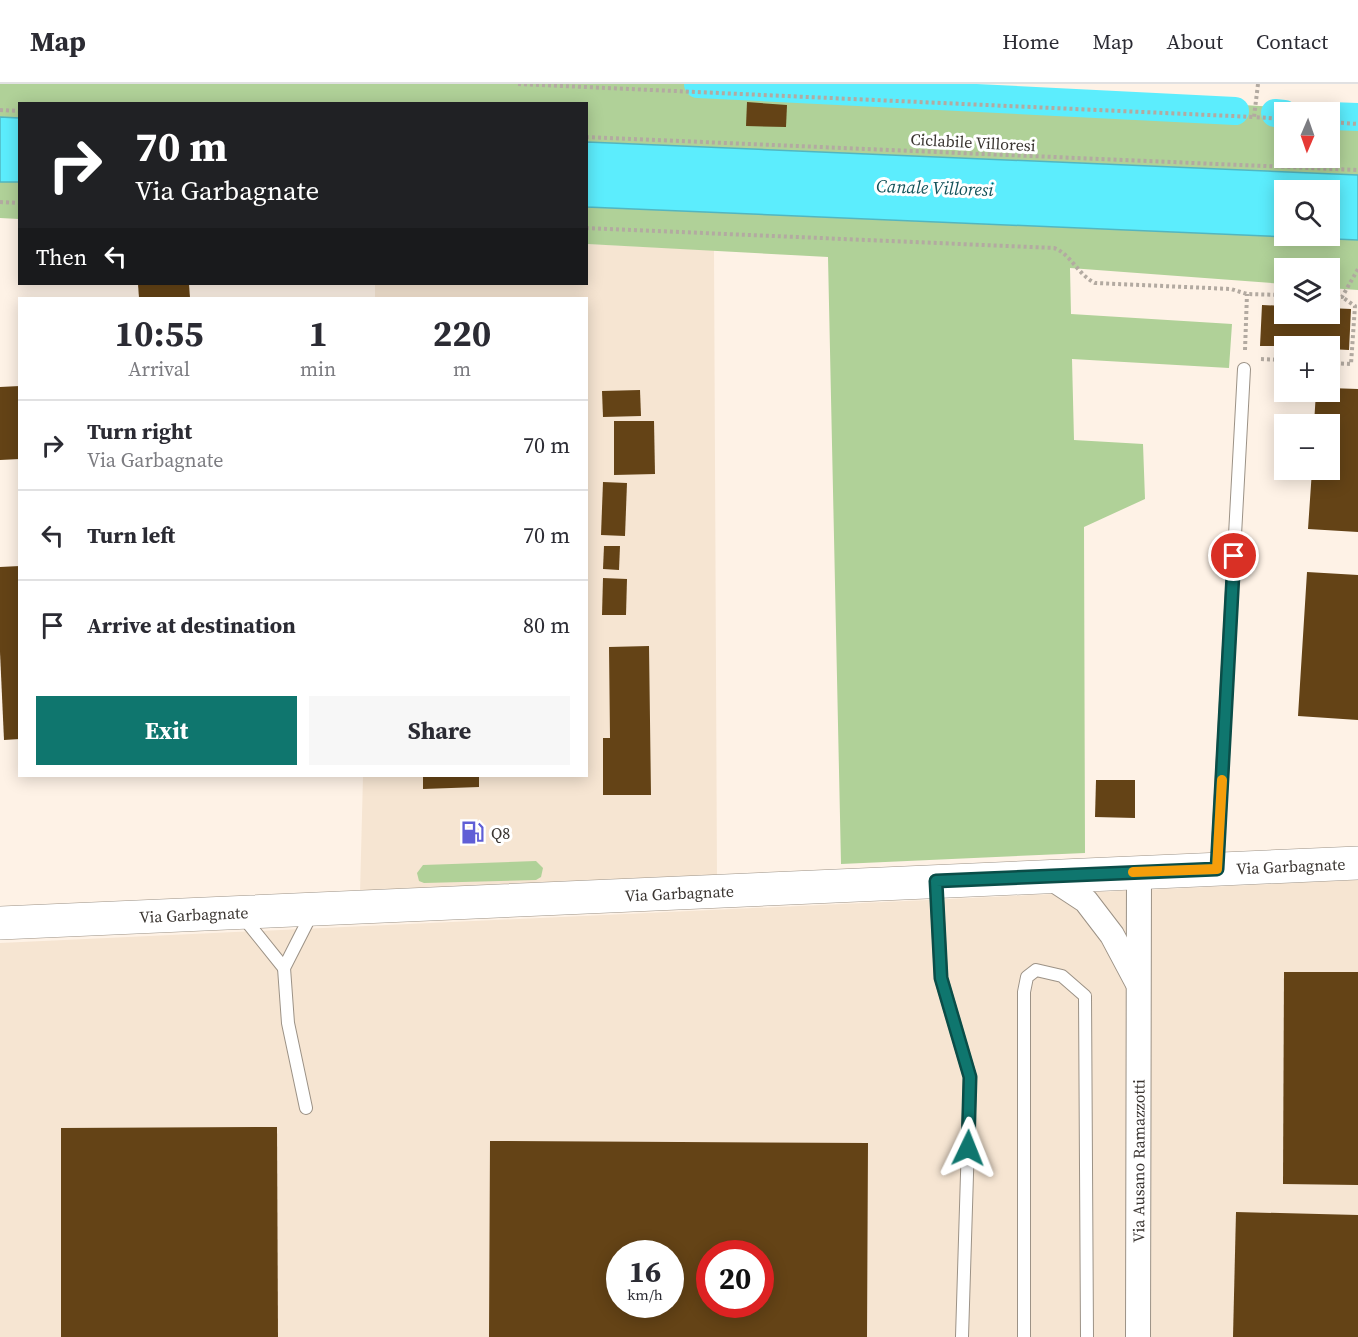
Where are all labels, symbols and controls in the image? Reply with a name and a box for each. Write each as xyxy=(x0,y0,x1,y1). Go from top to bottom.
text: Map xyxy=(30,22,86,60)
text: Home xyxy=(1002,27,1060,56)
text: Map xyxy=(1093,27,1134,56)
text: About xyxy=(1167,27,1223,56)
text: Contact xyxy=(1256,27,1328,56)
north arrow xyxy=(1274,102,1340,168)
map controls xyxy=(1274,102,1340,480)
text: 70 m xyxy=(135,117,228,175)
icon: right xyxy=(36,126,114,204)
street label: Ciclabile Villoresi xyxy=(910,128,1036,156)
text: Via Garbagnate xyxy=(135,172,319,209)
water label: Canale Villoresi xyxy=(876,173,995,202)
button: search xyxy=(1274,180,1340,246)
icon: left xyxy=(99,240,132,273)
text: Then xyxy=(36,242,87,272)
button: layers xyxy=(1274,258,1340,324)
text: 10:55 xyxy=(115,309,203,358)
text: 1 xyxy=(308,309,328,358)
text: 220 xyxy=(433,309,491,358)
button: + xyxy=(1274,336,1340,402)
text: Arrival xyxy=(128,355,190,383)
text: min xyxy=(300,355,336,383)
text: m xyxy=(453,355,471,383)
button: − xyxy=(1274,414,1340,480)
text: Turn right xyxy=(87,416,192,446)
icon: right xyxy=(36,429,69,462)
text: 70 m xyxy=(523,430,570,460)
text: Via Garbagnate xyxy=(87,446,224,474)
icon: left xyxy=(36,519,69,552)
text: Turn left xyxy=(87,520,175,550)
text: 70 m xyxy=(523,520,570,550)
pin xyxy=(1208,530,1259,581)
icon: arrive xyxy=(1217,539,1250,572)
icon: arrive xyxy=(36,609,69,642)
text: Arrive at destination xyxy=(87,610,296,640)
text: 80 m xyxy=(523,610,570,640)
button: Exit xyxy=(36,696,297,765)
button: Share xyxy=(309,696,570,765)
fuel station icon: Q8 xyxy=(460,820,486,846)
place label: Q8 xyxy=(491,822,510,844)
street label: Via Garbagnate xyxy=(1236,853,1346,879)
street label: Via Garbagnate xyxy=(624,880,734,906)
street label: Via Garbagnate xyxy=(139,901,249,928)
street label: Via Ausano Ramazzotti xyxy=(1127,1079,1150,1243)
position arrow xyxy=(936,1116,1000,1180)
speed limit sign: 20 xyxy=(696,1240,774,1318)
text: 16 xyxy=(629,1251,661,1292)
text: km/h xyxy=(627,1284,663,1305)

